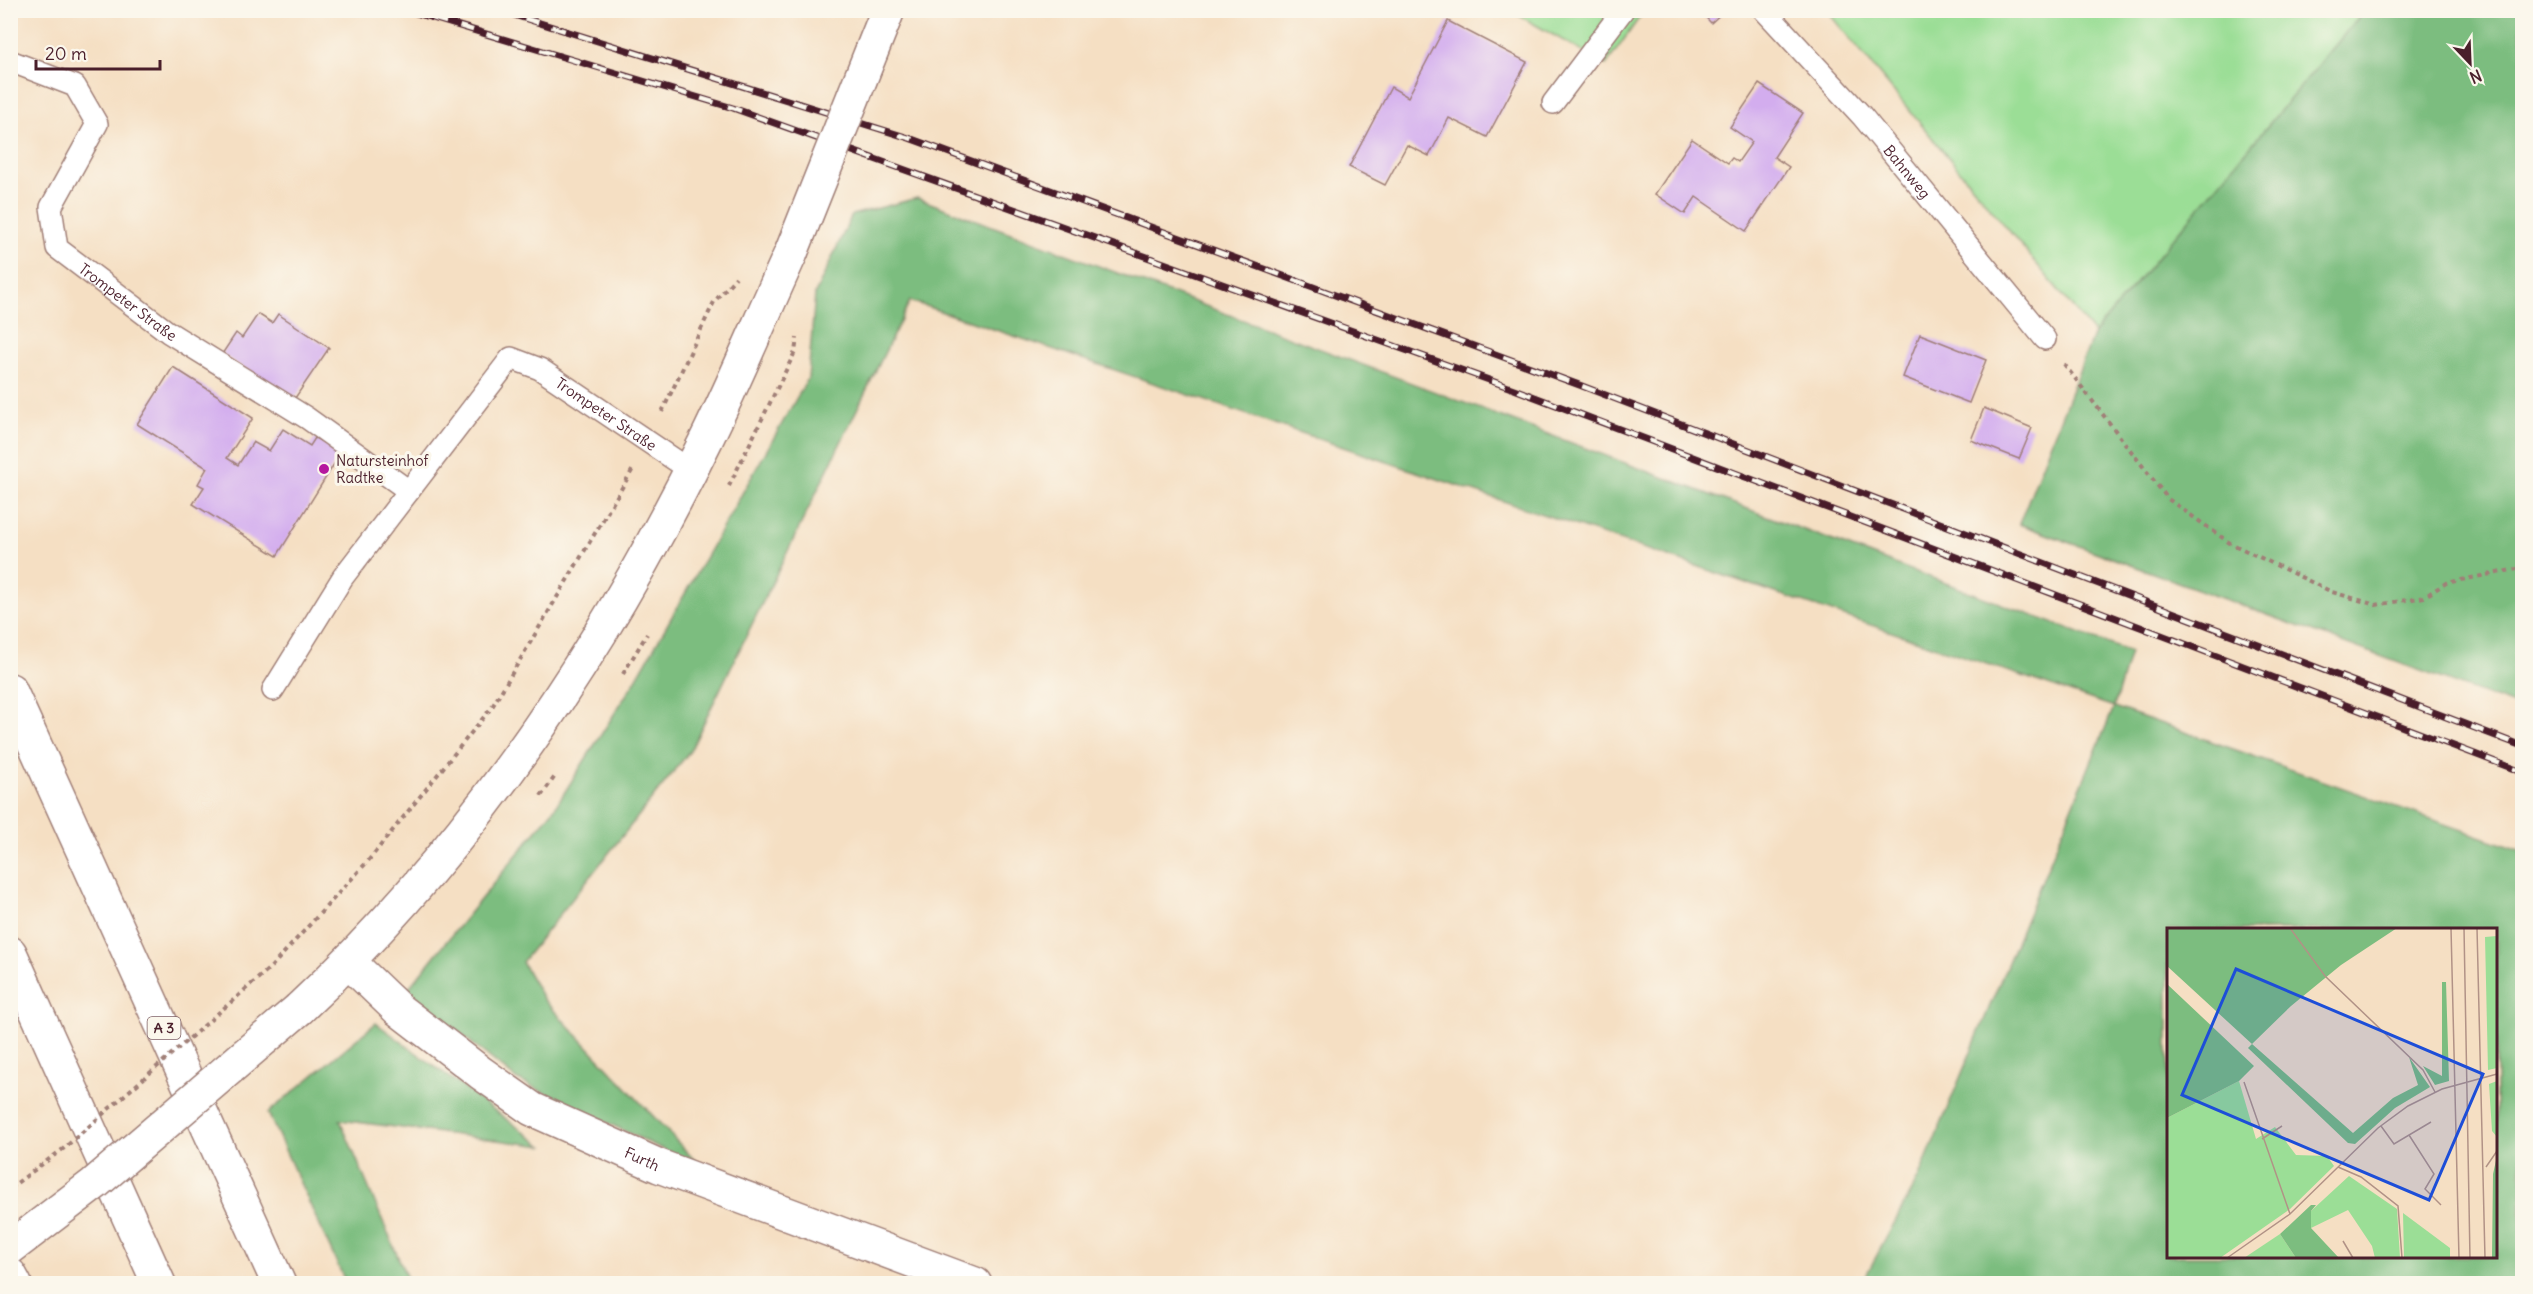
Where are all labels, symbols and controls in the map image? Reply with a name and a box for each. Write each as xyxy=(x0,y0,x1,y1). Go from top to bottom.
scale bar xyxy=(36,33,160,71)
north arrow xyxy=(2440,33,2500,93)
text: 20 m xyxy=(45,42,87,65)
text: N xyxy=(2467,65,2485,88)
street label: Bahnweg xyxy=(1880,141,1935,202)
street label: Trompeter Straße xyxy=(75,259,180,345)
street label: Trompeter Straße xyxy=(552,373,661,454)
place label: Natursteinhof Radtke xyxy=(336,451,430,487)
marker: Natursteinhof Radtke xyxy=(317,462,331,476)
inset map xyxy=(2167,928,2497,1258)
road number: A 3 xyxy=(148,1017,180,1039)
street label: Furth xyxy=(622,1142,663,1175)

